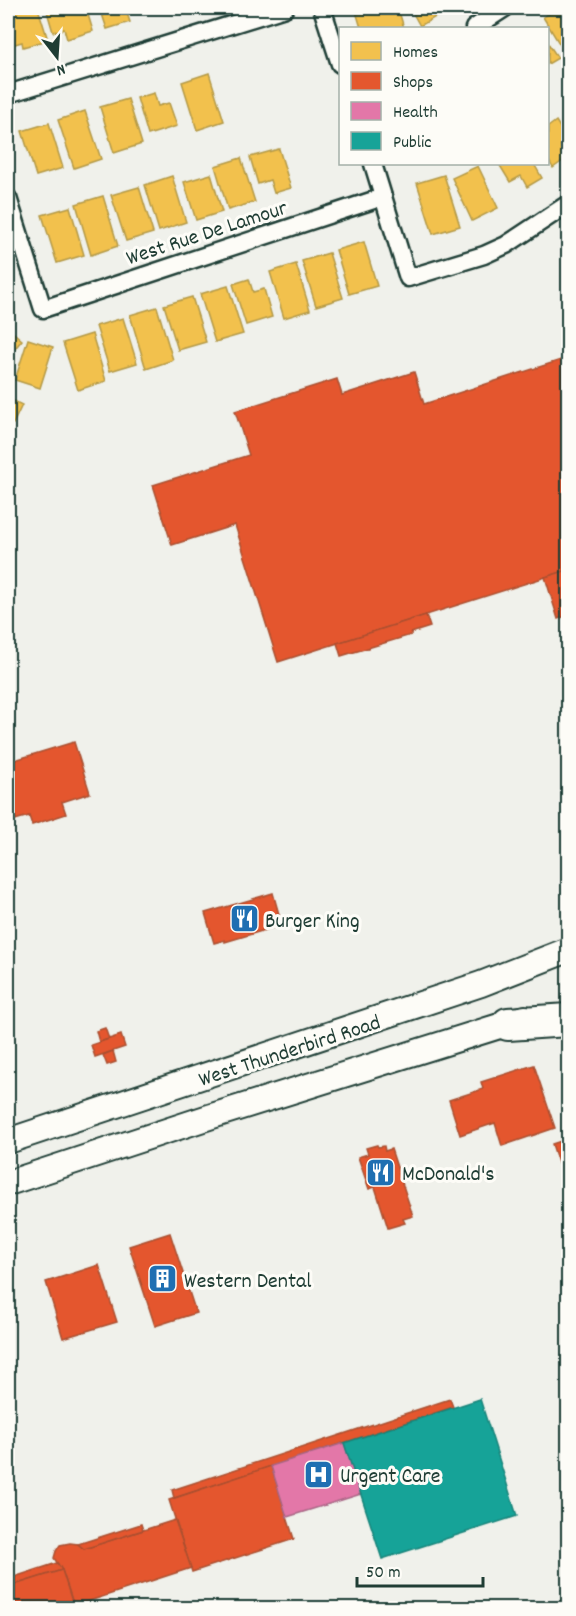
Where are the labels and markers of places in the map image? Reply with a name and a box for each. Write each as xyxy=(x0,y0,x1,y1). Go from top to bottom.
restaurant icon: Burger King xyxy=(228,903,260,935)
place label: Burger King xyxy=(265,907,360,938)
restaurant icon: McDonald's xyxy=(365,1156,397,1188)
place label: McDonald's xyxy=(402,1160,495,1191)
building icon: Western Dental xyxy=(147,1263,179,1295)
place label: Western Dental xyxy=(184,1267,312,1298)
hospital icon: Urgent Care xyxy=(303,1458,335,1490)
place label: Urgent Care xyxy=(340,1462,440,1493)

